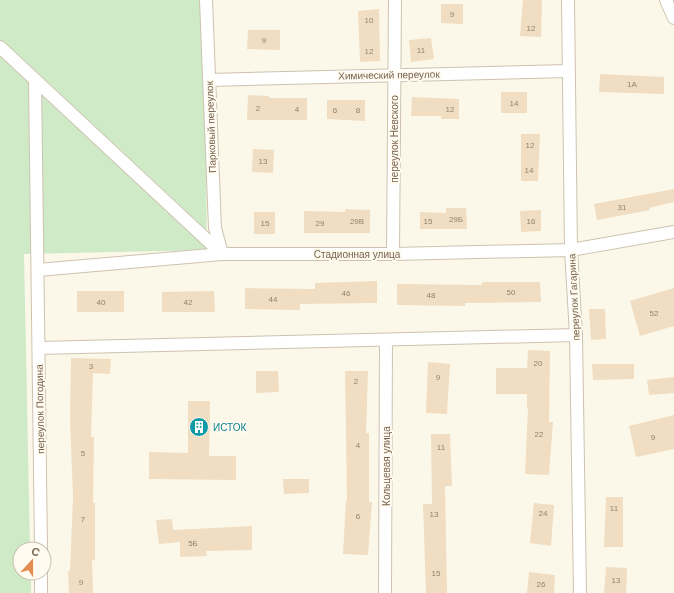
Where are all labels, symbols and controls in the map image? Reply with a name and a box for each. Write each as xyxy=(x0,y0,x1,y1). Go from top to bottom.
house number: 9 xyxy=(450,10,455,19)
house number: 10 xyxy=(365,16,374,25)
house number: 12 xyxy=(527,24,536,33)
house number: 9 xyxy=(262,36,267,45)
house number: 11 xyxy=(417,46,426,55)
house number: 12 xyxy=(365,47,374,56)
street label: Химический переулок xyxy=(338,69,440,81)
street label: Парковый переулок xyxy=(204,80,218,173)
house number: 1А xyxy=(627,80,638,89)
street label: переулок Невского xyxy=(389,95,400,183)
house number: 14 xyxy=(510,99,519,108)
house number: 2 xyxy=(256,104,261,113)
house number: 4 xyxy=(295,105,300,114)
house number: 12 xyxy=(446,105,455,114)
house number: 6 xyxy=(333,106,338,115)
house number: 8 xyxy=(356,106,361,115)
house number: 12 xyxy=(526,141,535,150)
house number: 13 xyxy=(259,157,268,166)
house number: 14 xyxy=(525,166,534,175)
house number: 31 xyxy=(618,203,627,212)
house number: 29Б xyxy=(449,215,463,224)
house number: 29В xyxy=(350,217,364,226)
house number: 15 xyxy=(424,217,433,226)
house number: 16 xyxy=(527,217,536,226)
house number: 15 xyxy=(261,219,270,228)
house number: 29 xyxy=(316,219,325,228)
street label: Стадионная улица xyxy=(314,249,401,260)
street label: переулок Гагарина xyxy=(566,253,582,341)
house number: 50 xyxy=(507,288,516,297)
house number: 46 xyxy=(342,289,351,298)
house number: 48 xyxy=(427,291,436,300)
house number: 44 xyxy=(269,295,278,304)
house number: 40 xyxy=(97,298,106,307)
house number: 42 xyxy=(184,298,193,307)
house number: 52 xyxy=(650,309,659,318)
house number: 20 xyxy=(534,359,543,368)
house number: 3 xyxy=(89,362,94,371)
street label: переулок Погодина xyxy=(34,364,46,454)
house number: 9 xyxy=(436,373,441,382)
house number: 2 xyxy=(354,377,359,386)
building icon: ИСТОК xyxy=(188,416,210,438)
place label: ИСТОК xyxy=(213,422,247,433)
street label: Кольцевая улица xyxy=(381,426,392,506)
house number: 22 xyxy=(535,430,544,439)
house number: 9 xyxy=(651,433,656,442)
house number: 4 xyxy=(356,441,361,450)
house number: 11 xyxy=(437,443,446,452)
house number: 5 xyxy=(81,449,86,458)
house number: 11 xyxy=(610,504,619,513)
house number: 24 xyxy=(539,509,548,518)
house number: 13 xyxy=(430,510,439,519)
house number: 6 xyxy=(356,512,361,521)
house number: 7 xyxy=(81,515,86,524)
house number: 5Б xyxy=(188,539,198,548)
north arrow xyxy=(12,541,52,581)
text: С xyxy=(30,545,41,559)
house number: 15 xyxy=(432,569,441,578)
house number: 13 xyxy=(612,576,621,585)
house number: 9 xyxy=(79,578,84,587)
house number: 26 xyxy=(537,580,546,589)

